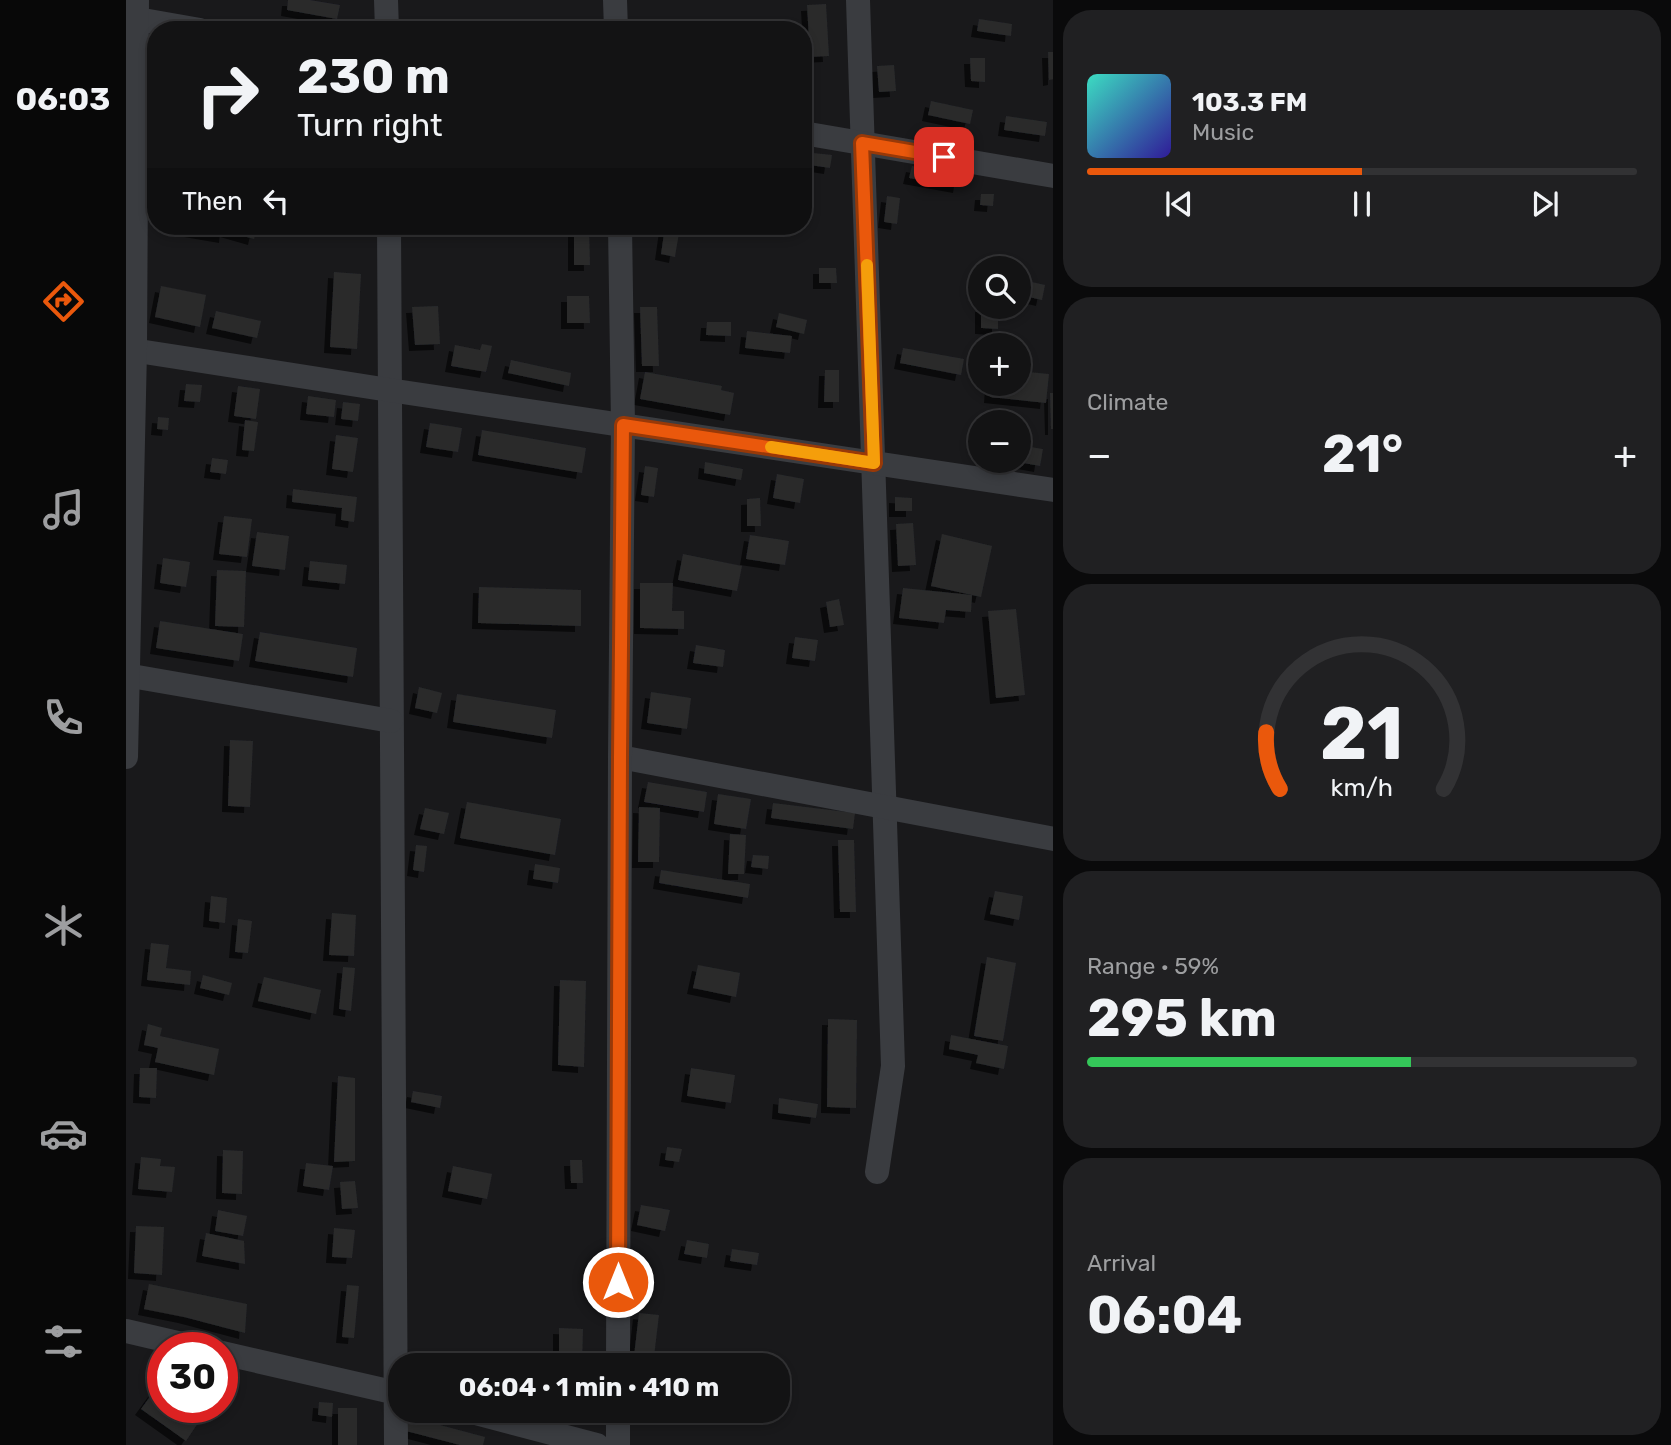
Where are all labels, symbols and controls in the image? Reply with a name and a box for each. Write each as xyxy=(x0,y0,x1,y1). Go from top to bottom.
text: 230 m xyxy=(297,47,450,105)
icon: right xyxy=(182,49,273,140)
text: 06:03 xyxy=(16,80,110,118)
text: 103.3 FM xyxy=(1192,87,1307,118)
text: Turn right xyxy=(297,106,442,144)
text: Music xyxy=(1192,118,1254,146)
pin xyxy=(914,127,974,187)
icon: arrive xyxy=(925,138,963,176)
icon: left xyxy=(257,182,295,220)
icon: previous xyxy=(1160,185,1198,223)
icon: pause xyxy=(1343,185,1381,223)
icon: next xyxy=(1526,185,1564,223)
text: Then xyxy=(182,186,243,217)
map controls xyxy=(968,256,1031,473)
button: search xyxy=(968,256,1031,319)
icon: directions xyxy=(39,277,88,326)
button: + xyxy=(968,333,1031,396)
text: Climate xyxy=(1087,388,1168,416)
button: − xyxy=(968,410,1031,473)
text: 21° xyxy=(1322,423,1403,485)
text: − xyxy=(1087,432,1112,478)
text: + xyxy=(1613,432,1637,478)
icon: music xyxy=(39,485,88,534)
text: 21 xyxy=(1320,691,1404,777)
icon: phone xyxy=(39,693,88,742)
text: km/h xyxy=(1331,772,1393,801)
icon: climate xyxy=(39,901,88,950)
text: Range · 59% xyxy=(1087,952,1219,980)
text: 295 km xyxy=(1087,987,1277,1049)
icon: car xyxy=(39,1109,88,1158)
position arrow xyxy=(581,1245,655,1319)
text: Arrival xyxy=(1087,1249,1156,1277)
text: 06:04 xyxy=(1087,1284,1242,1346)
icon: filters xyxy=(39,1317,88,1366)
speed limit sign: 30 xyxy=(147,1332,238,1423)
text: 06:04 · 1 min · 410 m xyxy=(459,1372,719,1403)

